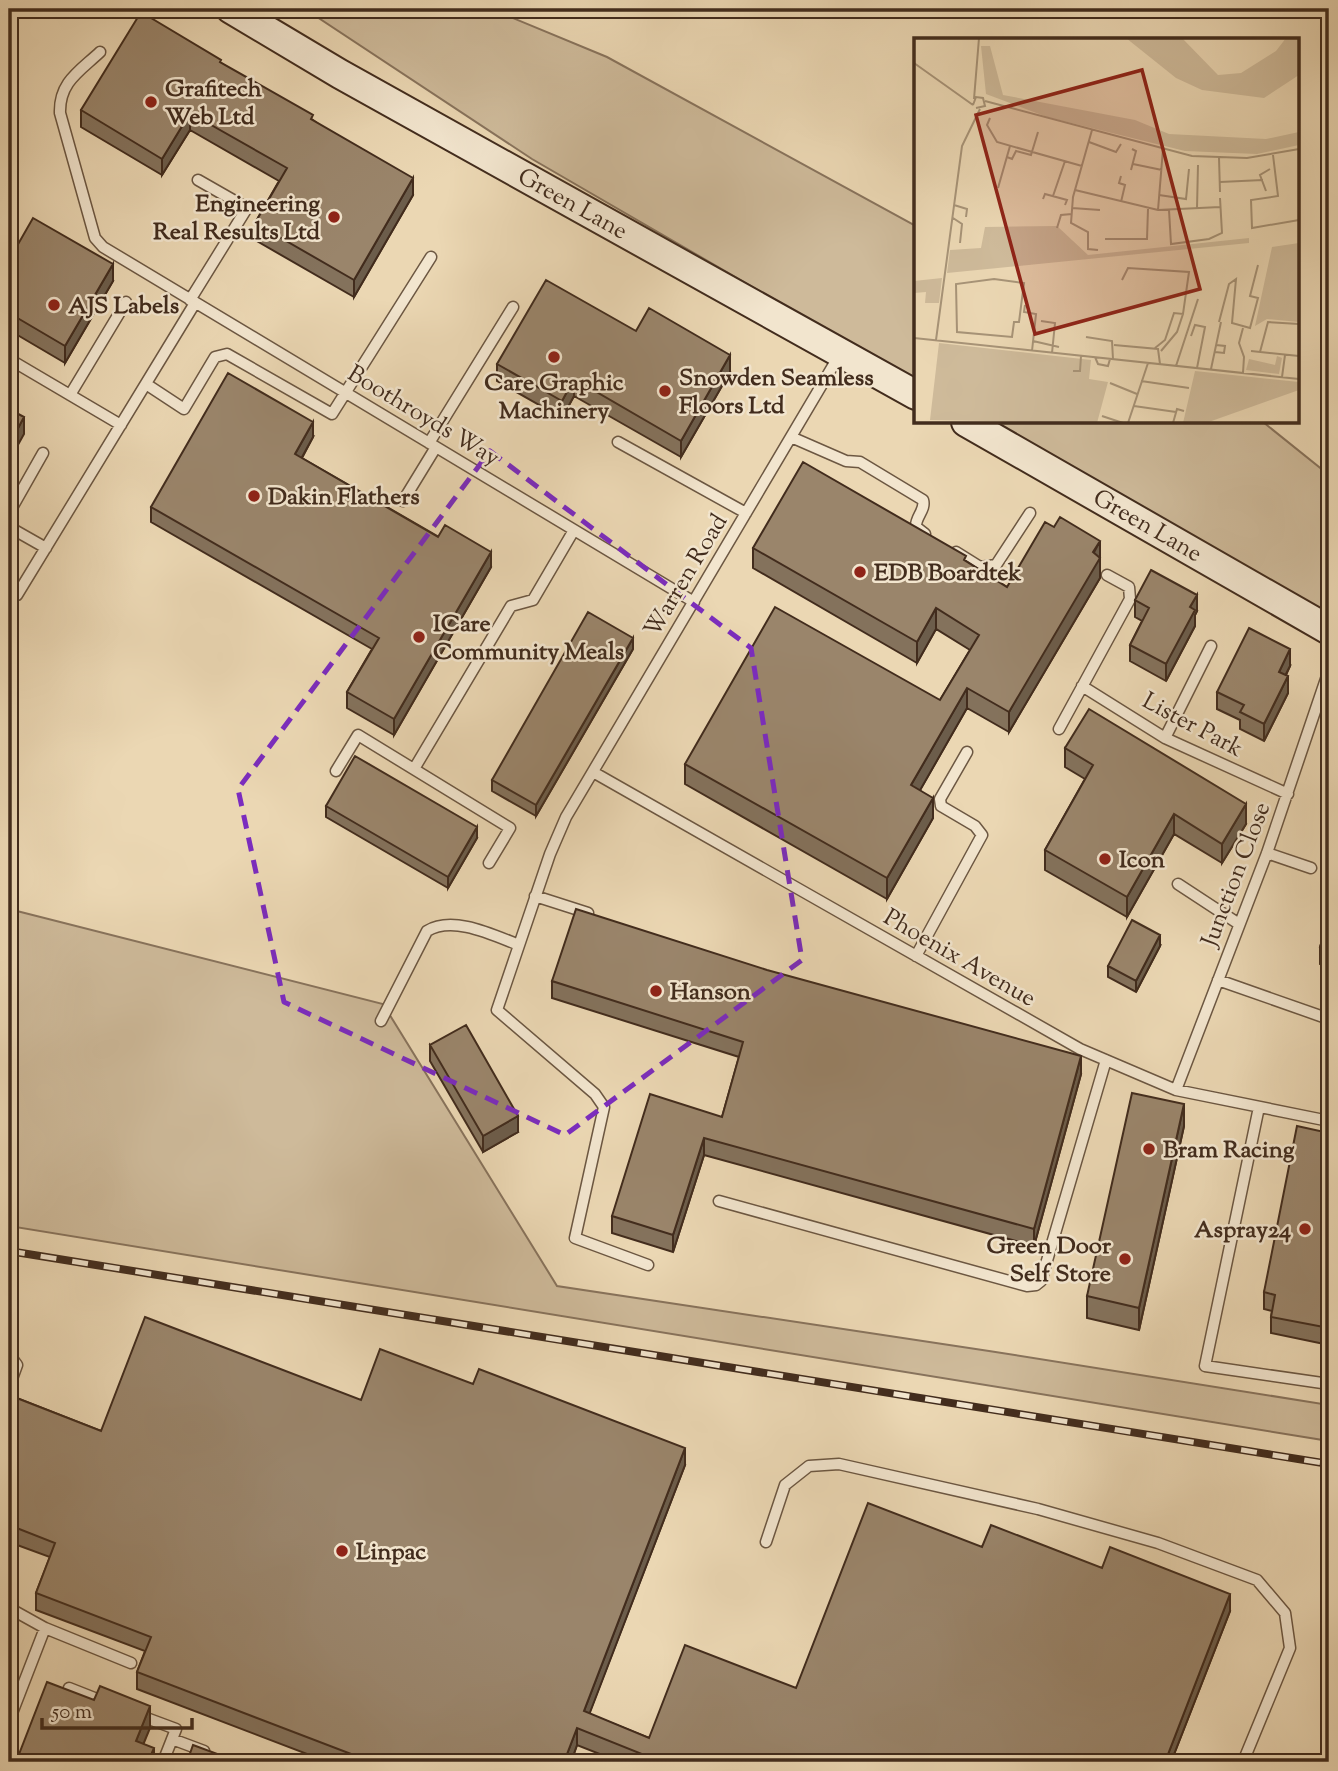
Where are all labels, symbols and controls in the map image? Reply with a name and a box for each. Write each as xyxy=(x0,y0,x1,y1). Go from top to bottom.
inset map xyxy=(914,38,1300,424)
place label: Grafitech Web Ltd xyxy=(165,73,263,135)
marker: Grafitech Web Ltd xyxy=(143,94,159,110)
street label: Green Lane xyxy=(511,161,633,249)
place label: Engineering Real Results Ltd xyxy=(153,188,320,250)
marker: Engineering Real Results Ltd xyxy=(326,209,342,225)
place label: AJS Labels xyxy=(68,290,179,324)
marker: AJS Labels xyxy=(46,297,62,313)
marker: Care Graphic Machinery xyxy=(546,349,562,365)
street label: Boothroyds Way xyxy=(340,358,506,476)
place label: Snowden Seamless Floors Ltd xyxy=(679,362,874,424)
place label: Care Graphic Machinery xyxy=(484,367,624,429)
marker: Snowden Seamless Floors Ltd xyxy=(657,383,673,399)
place label: Dakin Flathers xyxy=(268,481,420,515)
street label: Green Lane xyxy=(1086,482,1208,572)
marker: Dakin Flathers xyxy=(246,488,262,504)
street label: Warren Road xyxy=(636,508,737,644)
place label: EDB Boardtek xyxy=(874,557,1022,591)
marker: EDB Boardtek xyxy=(852,564,868,580)
place label: ICare Community Meals xyxy=(433,608,624,670)
marker: ICare Community Meals xyxy=(411,629,427,645)
street label: Lister Park xyxy=(1135,685,1249,767)
street label: Junction Close xyxy=(1193,798,1280,954)
place label: Icon xyxy=(1119,844,1166,878)
marker: Icon xyxy=(1097,851,1113,867)
street label: Phoenix Avenue xyxy=(876,901,1042,1016)
place label: Hanson xyxy=(670,976,752,1010)
marker: Hanson xyxy=(648,983,664,999)
place label: Bram Racing xyxy=(1163,1134,1295,1168)
marker: Bram Racing xyxy=(1141,1141,1157,1157)
place label: Aspray24 xyxy=(1194,1214,1291,1248)
marker: Aspray24 xyxy=(1297,1221,1313,1237)
place label: Green Door Self Store xyxy=(986,1230,1112,1292)
marker: Green Door Self Store xyxy=(1117,1251,1133,1267)
place label: Linpac xyxy=(356,1536,426,1570)
marker: Linpac xyxy=(334,1543,350,1559)
scale bar xyxy=(42,1687,192,1731)
text: 50 m xyxy=(51,1698,92,1728)

